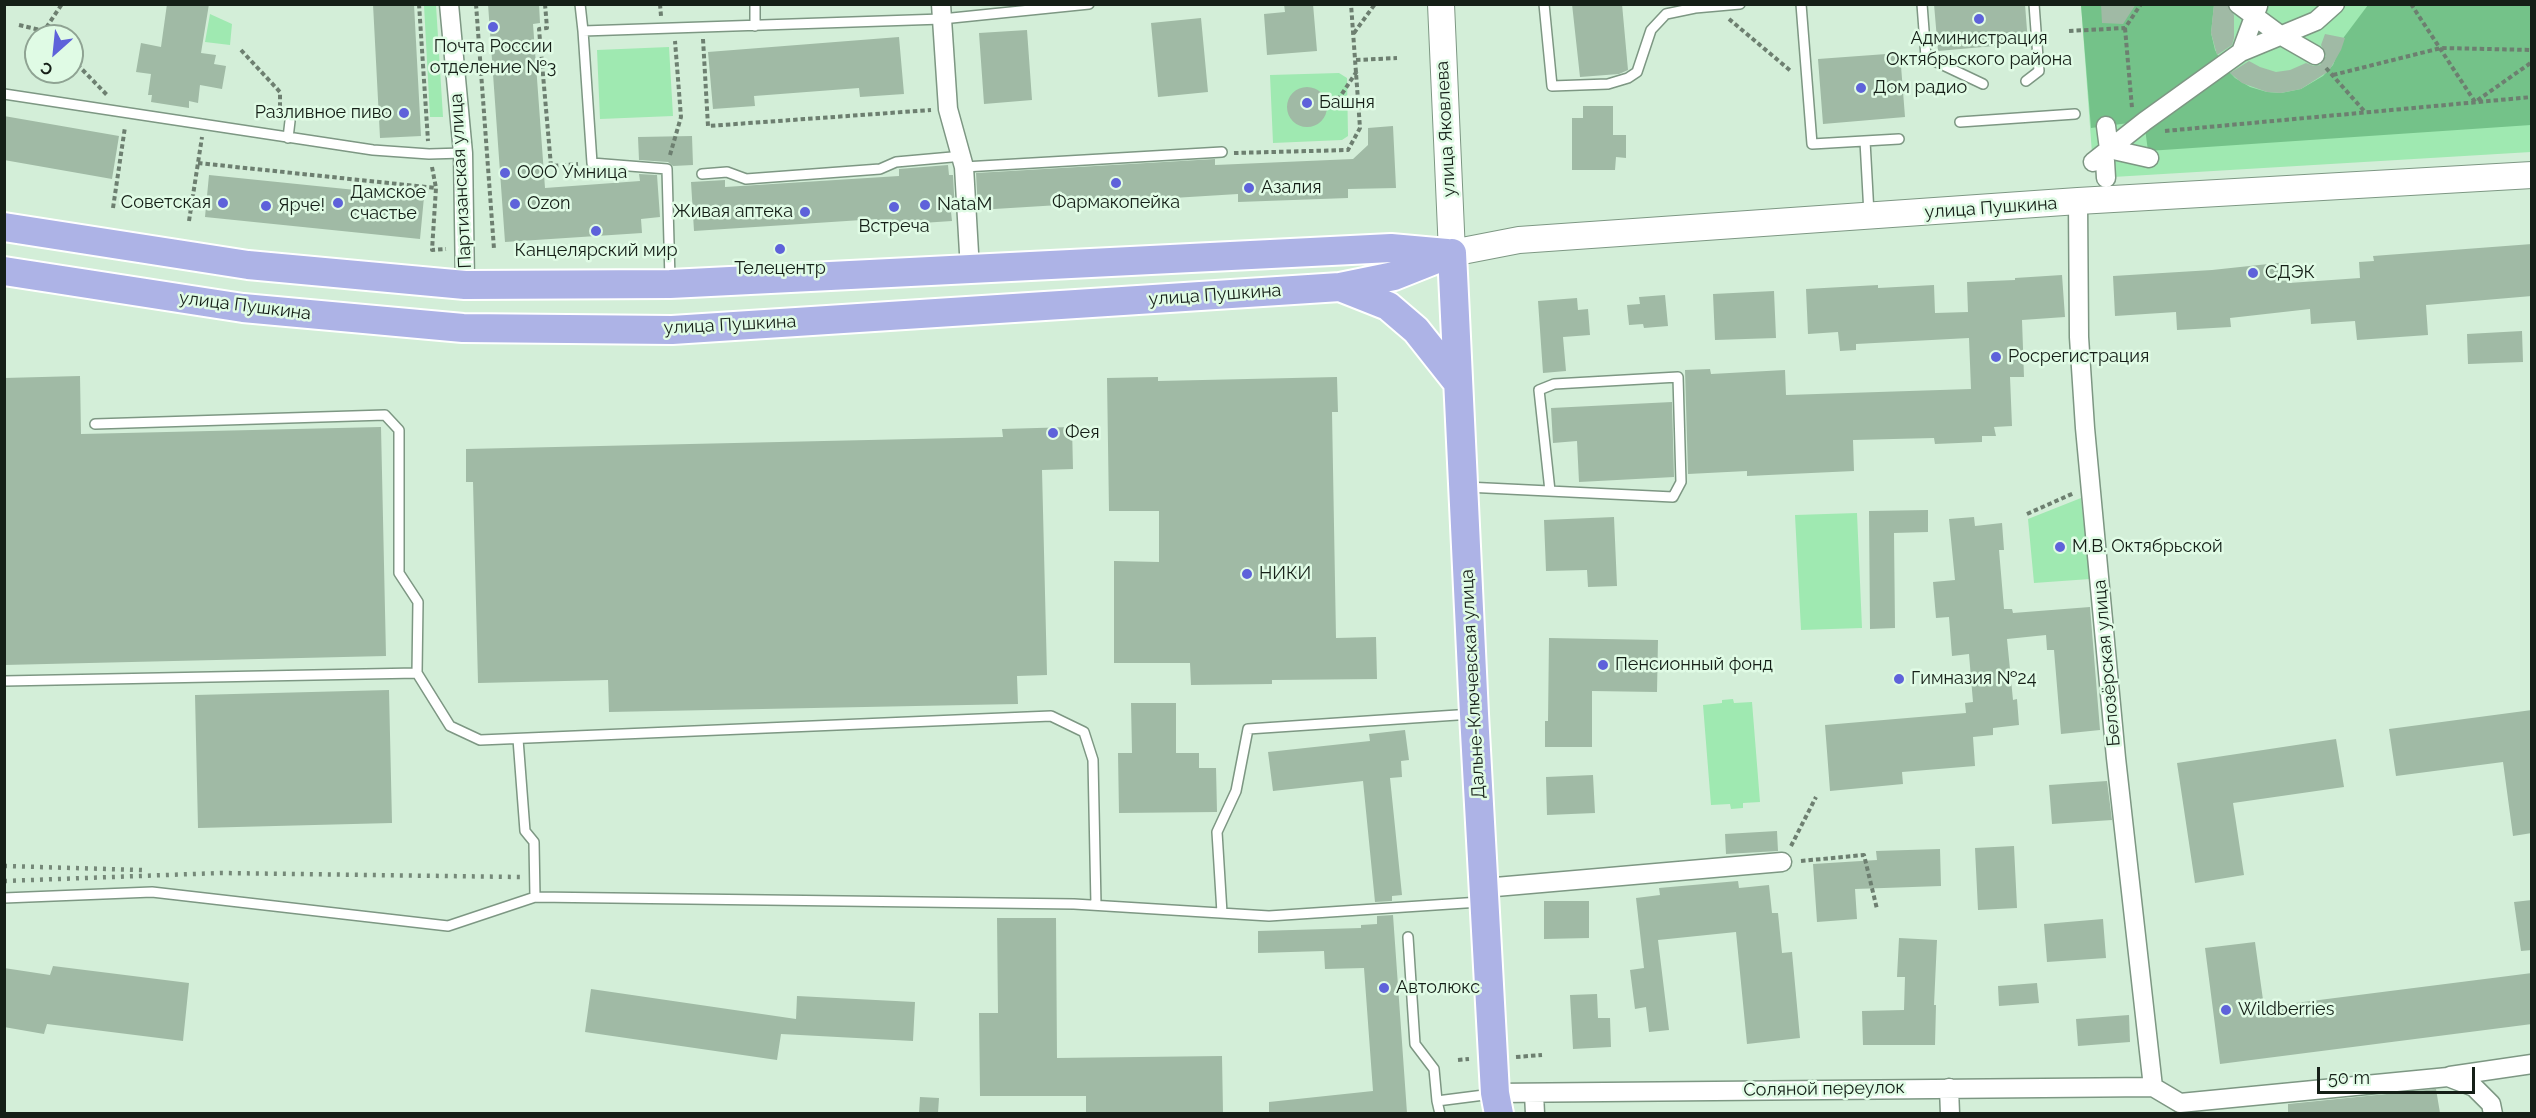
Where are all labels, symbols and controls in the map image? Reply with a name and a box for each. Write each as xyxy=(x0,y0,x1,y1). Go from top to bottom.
marker: Администрация Октябрьского района xyxy=(1972,12,1986,26)
marker: Почта России отделение №3 xyxy=(486,20,500,34)
north arrow xyxy=(24,24,84,84)
place label: Администрация Октябрьского района xyxy=(1886,28,2072,70)
place label: Почта России отделение №3 xyxy=(430,36,556,78)
text: С xyxy=(37,58,56,80)
street label: улица Яковлева xyxy=(1432,60,1460,198)
place label: Дом радио xyxy=(1873,77,1967,99)
marker: Дом радио xyxy=(1854,81,1868,95)
place label: Башня xyxy=(1319,92,1375,114)
street label: Партизанская улица xyxy=(446,93,476,269)
marker: Башня xyxy=(1300,96,1314,110)
place label: Разливное пиво xyxy=(255,102,392,124)
marker: Разливное пиво xyxy=(397,106,411,120)
place label: ООО Умница xyxy=(517,162,627,184)
marker: ООО Умница xyxy=(498,166,512,180)
marker: Фармакопейка xyxy=(1109,176,1123,190)
place label: Азалия xyxy=(1261,177,1322,199)
marker: Азалия xyxy=(1242,181,1256,195)
place label: Дамское счастье xyxy=(350,182,426,224)
place label: Советская xyxy=(121,192,211,214)
place label: Фармакопейка xyxy=(1052,192,1180,214)
place label: Ozon xyxy=(527,193,570,215)
street label: улица Пушкина xyxy=(1924,193,2058,223)
place label: NataM xyxy=(937,194,992,216)
place label: Ярче! xyxy=(278,195,325,217)
marker: Советская xyxy=(216,196,230,210)
marker: Дамское счастье xyxy=(331,196,345,210)
marker: Ozon xyxy=(508,197,522,211)
marker: NataM xyxy=(918,198,932,212)
marker: Ярче! xyxy=(259,199,273,213)
marker: Встреча xyxy=(887,200,901,214)
place label: Живая аптека xyxy=(673,201,793,223)
marker: Живая аптека xyxy=(798,205,812,219)
place label: Встреча xyxy=(858,216,930,238)
marker: Канцелярский мир xyxy=(589,224,603,238)
place label: Канцелярский мир xyxy=(514,240,678,262)
marker: Телецентр xyxy=(773,242,787,256)
place label: Телецентр xyxy=(734,258,826,280)
place label: СДЭК xyxy=(2265,262,2315,284)
marker: СДЭК xyxy=(2246,266,2260,280)
street label: улица Пушкина xyxy=(1148,280,1282,310)
street label: улица Пушкина xyxy=(178,287,312,325)
street label: улица Пушкина xyxy=(663,311,797,339)
place label: Росрегистрация xyxy=(2008,346,2149,368)
marker: Росрегистрация xyxy=(1989,350,2003,364)
place label: Фея xyxy=(1065,422,1099,444)
marker: Фея xyxy=(1046,426,1060,440)
place label: М.В. Октябрьской xyxy=(2072,536,2223,558)
marker: М.В. Октябрьской xyxy=(2053,540,2067,554)
place label: НИКИ xyxy=(1259,563,1311,585)
marker: НИКИ xyxy=(1240,567,1254,581)
street label: Дальне-Ключевская улица xyxy=(1456,569,1490,799)
street label: Белозёрская улица xyxy=(2089,579,2125,747)
place label: Пенсионный фонд xyxy=(1615,654,1773,676)
marker: Пенсионный фонд xyxy=(1596,658,1610,672)
place label: Гимназия №24 xyxy=(1911,668,2037,690)
marker: Гимназия №24 xyxy=(1892,672,1906,686)
place label: Автолюкс xyxy=(1396,977,1480,999)
marker: Автолюкс xyxy=(1377,981,1391,995)
place label: Wildberries xyxy=(2238,999,2334,1021)
marker: Wildberries xyxy=(2219,1003,2233,1017)
scale bar xyxy=(2320,1055,2478,1093)
text: 50 m xyxy=(2328,1067,2370,1088)
street label: Соляной переулок xyxy=(1743,1077,1905,1101)

